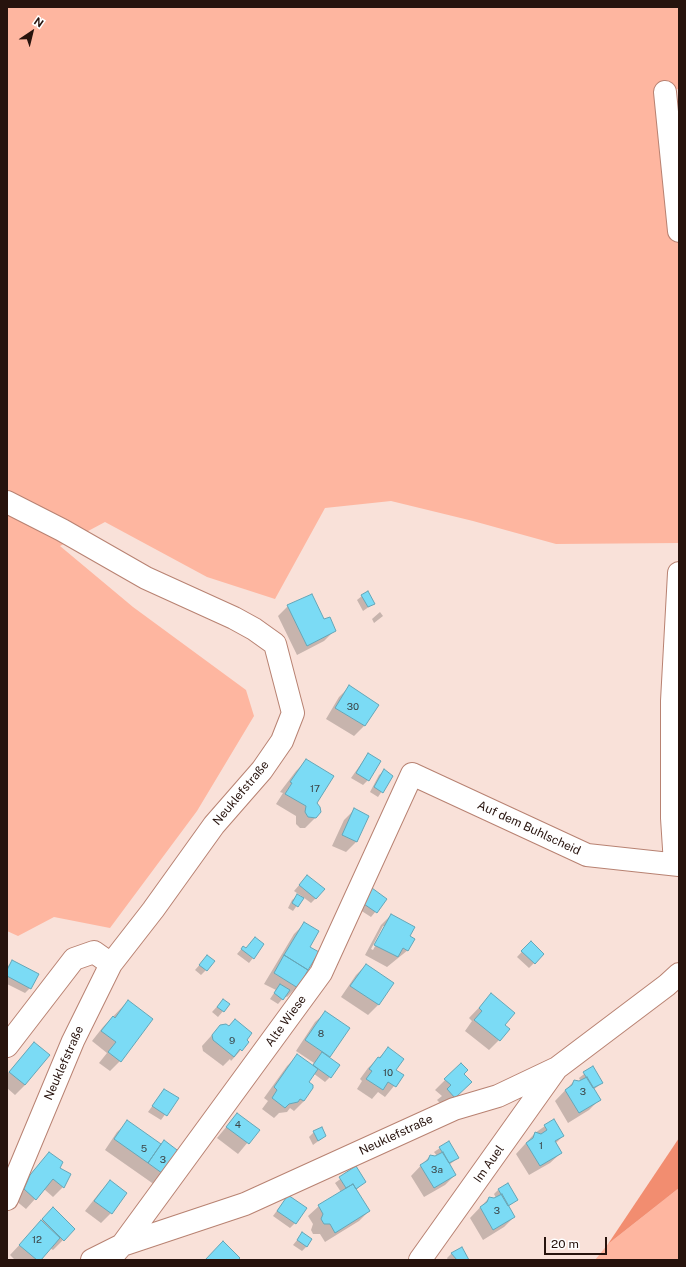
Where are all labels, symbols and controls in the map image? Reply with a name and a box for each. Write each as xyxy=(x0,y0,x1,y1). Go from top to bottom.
north arrow xyxy=(12,12,52,52)
text: N xyxy=(32,15,46,30)
house number: 30 xyxy=(347,701,359,713)
street label: Neuklefstraße xyxy=(210,758,272,828)
house number: 17 xyxy=(310,783,320,795)
street label: Auf dem Buhlscheid xyxy=(475,798,583,858)
street label: Alte Wiese xyxy=(263,993,309,1049)
street label: Neuklefstraße xyxy=(41,1024,87,1102)
house number: 8 xyxy=(318,1028,324,1040)
house number: 9 xyxy=(229,1035,235,1047)
house number: 10 xyxy=(383,1067,393,1079)
house number: 3 xyxy=(580,1086,586,1098)
street label: Neuklefstraße xyxy=(357,1112,435,1158)
house number: 4 xyxy=(235,1119,241,1131)
house number: 1 xyxy=(539,1140,543,1152)
street label: Im Auel xyxy=(471,1142,507,1186)
house number: 5 xyxy=(141,1143,147,1155)
house number: 3 xyxy=(160,1154,166,1166)
house number: 3a xyxy=(431,1164,443,1176)
house number: 3 xyxy=(494,1205,500,1217)
scale bar xyxy=(546,1229,609,1255)
house number: 12 xyxy=(32,1234,42,1246)
text: 20 m xyxy=(551,1237,579,1251)

